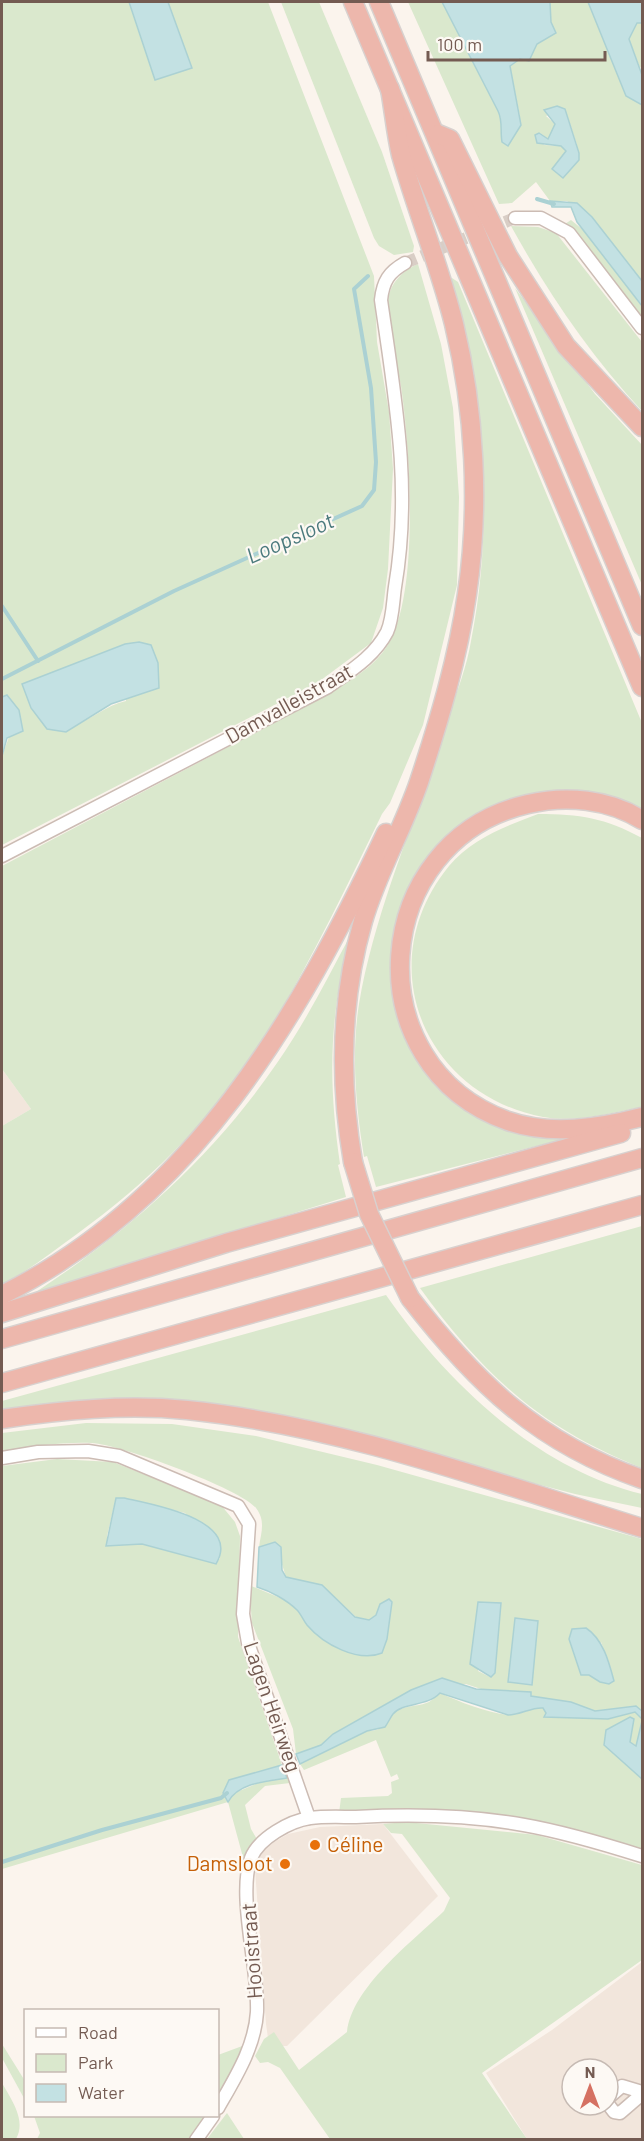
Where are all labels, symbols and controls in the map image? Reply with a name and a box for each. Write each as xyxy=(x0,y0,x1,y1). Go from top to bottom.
scale bar xyxy=(428,24,605,62)
text: 100 m xyxy=(437,33,482,55)
water label: Loopsloot xyxy=(242,506,338,568)
street label: Damvalleistraat xyxy=(220,657,356,748)
street label: Lagen Heirweg xyxy=(239,1638,307,1775)
place label: Céline xyxy=(327,1831,383,1856)
marker: Céline xyxy=(308,1838,322,1852)
place label: Damsloot xyxy=(187,1850,273,1875)
marker: Damsloot xyxy=(278,1857,292,1871)
street label: Hooistraat xyxy=(235,1902,266,2000)
legend xyxy=(24,2009,219,2117)
text: Road xyxy=(78,2021,118,2043)
text: Park xyxy=(78,2051,113,2073)
north arrow xyxy=(560,2057,620,2117)
text: N xyxy=(585,2062,595,2081)
text: Water xyxy=(78,2081,125,2103)

